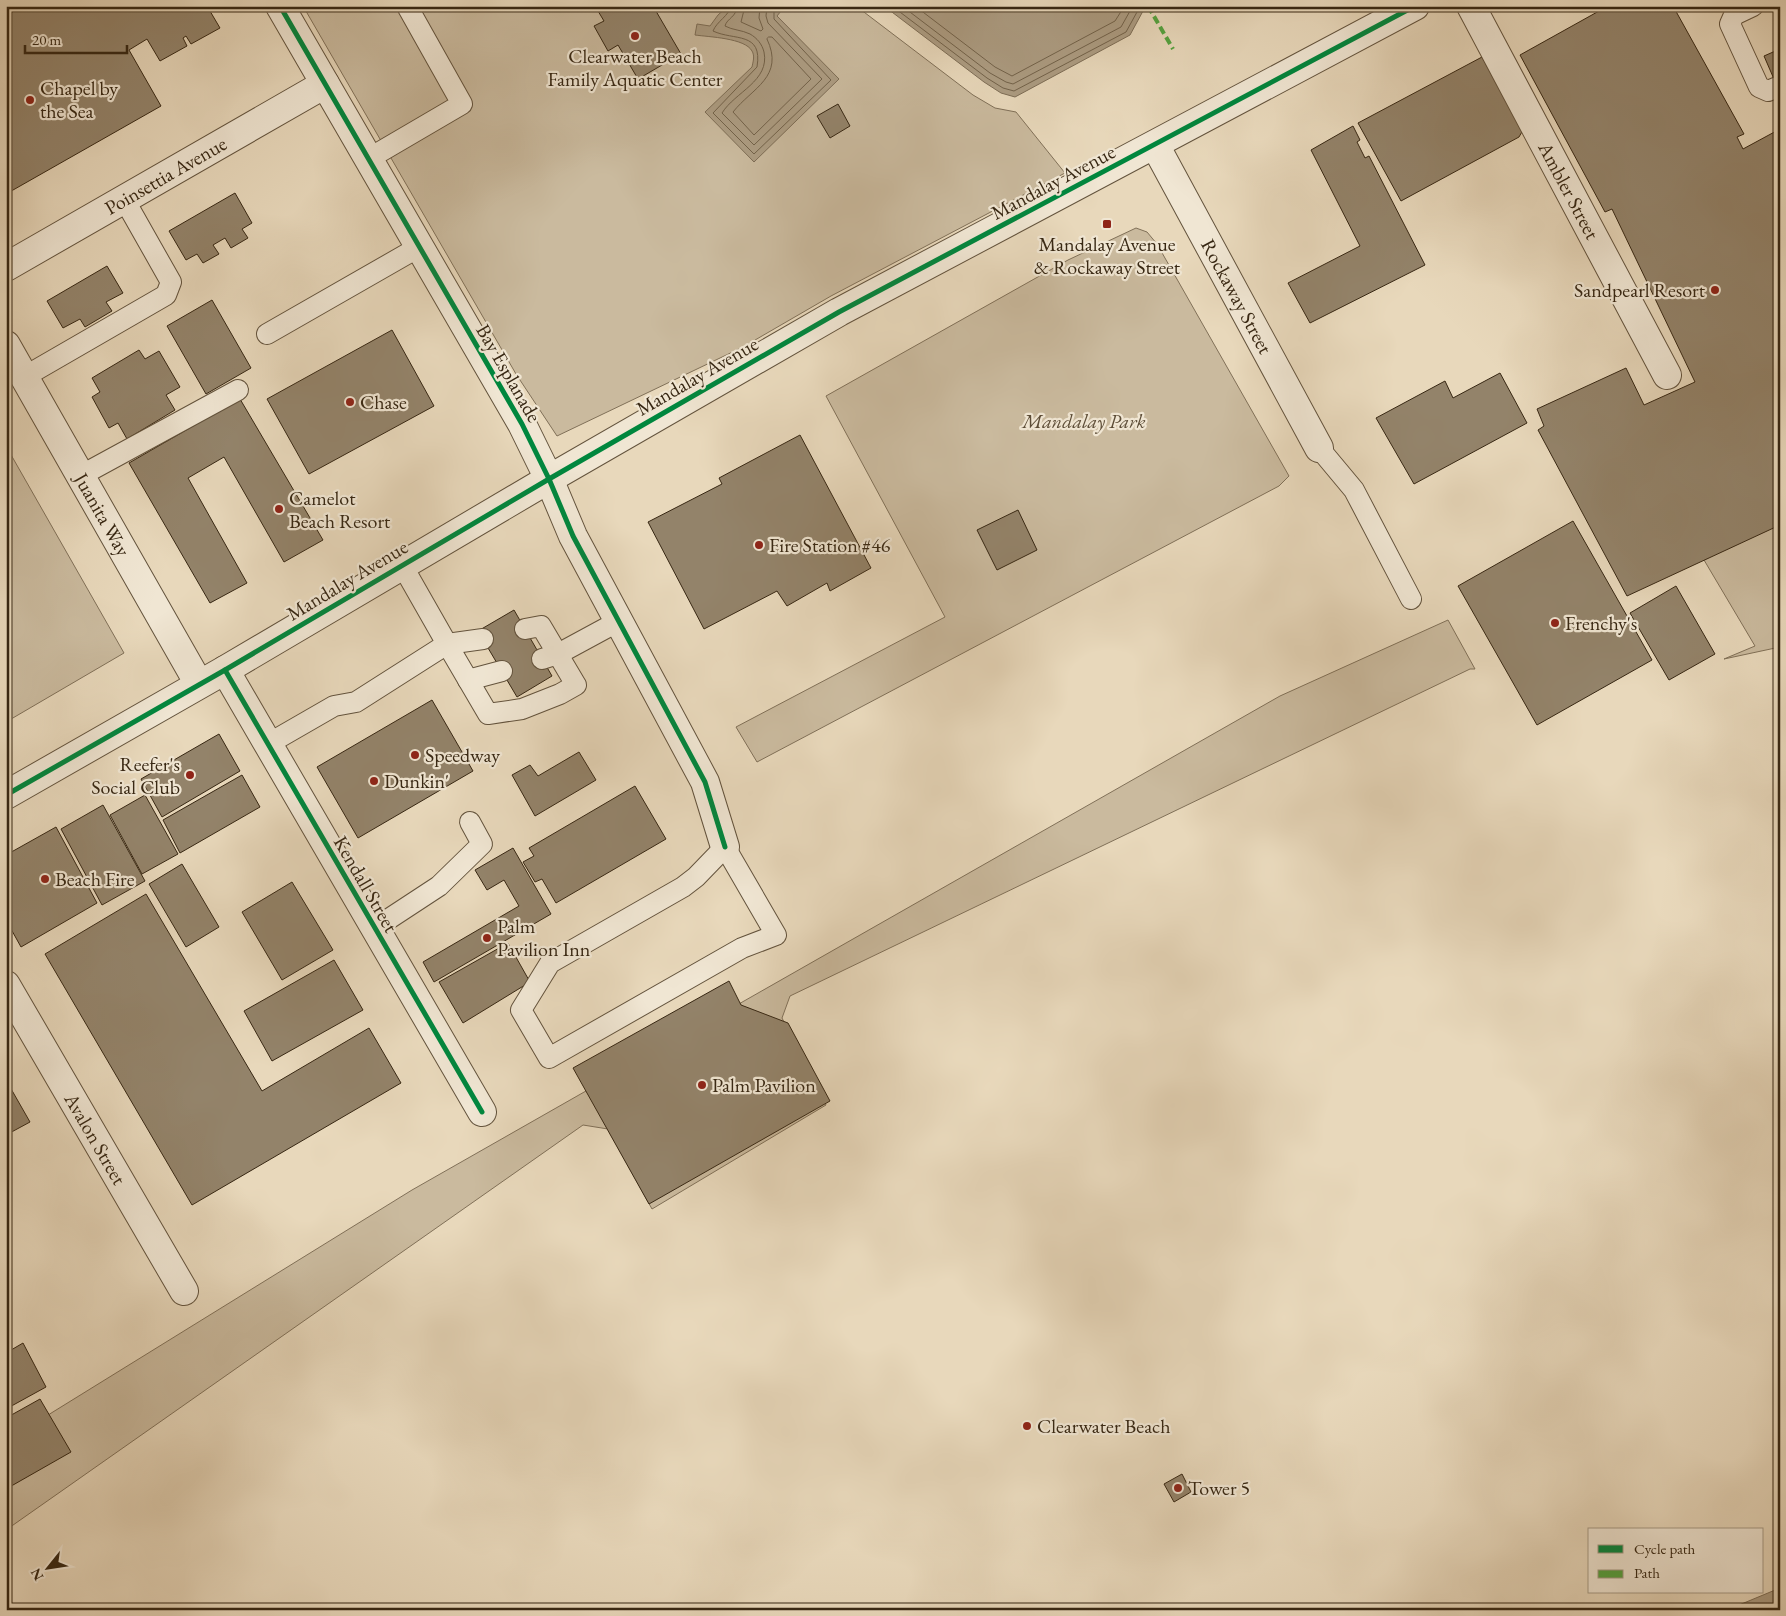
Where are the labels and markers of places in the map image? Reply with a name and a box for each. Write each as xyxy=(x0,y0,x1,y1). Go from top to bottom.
marker: Clearwater Beach Family Aquatic Center xyxy=(629,30,641,42)
place label: Clearwater Beach Family Aquatic Center xyxy=(547,43,723,92)
place label: Chapel by the Sea xyxy=(40,75,118,124)
marker: Chapel by the Sea xyxy=(24,94,36,106)
marker: Mandalay Avenue & Rockaway Street xyxy=(1101,218,1113,230)
place label: Mandalay Avenue & Rockaway Street xyxy=(1034,231,1181,280)
place label: Sandpearl Resort xyxy=(1574,277,1706,303)
marker: Sandpearl Resort xyxy=(1709,284,1721,296)
place label: Chase xyxy=(360,389,407,415)
marker: Chase xyxy=(344,396,356,408)
place label: Camelot Beach Resort xyxy=(289,485,391,534)
marker: Camelot Beach Resort xyxy=(273,503,285,515)
place label: Fire Station #46 xyxy=(769,532,891,558)
marker: Fire Station #46 xyxy=(753,539,765,551)
place label: Frenchy's xyxy=(1565,610,1637,636)
marker: Frenchy's xyxy=(1549,617,1561,629)
place label: Speedway xyxy=(425,742,500,768)
marker: Speedway xyxy=(409,749,421,761)
place label: Reefer's Social Club xyxy=(91,751,180,800)
place label: Dunkin' xyxy=(384,768,449,794)
marker: Reefer's Social Club xyxy=(184,769,196,781)
marker: Dunkin' xyxy=(368,775,380,787)
place label: Beach Fire xyxy=(55,866,135,892)
marker: Beach Fire xyxy=(39,873,51,885)
place label: Palm Pavilion Inn xyxy=(497,913,591,962)
marker: Palm Pavilion Inn xyxy=(481,932,493,944)
place label: Palm Pavilion xyxy=(712,1072,816,1098)
marker: Palm Pavilion xyxy=(696,1079,708,1091)
place label: Clearwater Beach xyxy=(1037,1413,1171,1439)
marker: Clearwater Beach xyxy=(1021,1420,1033,1432)
place label: Tower 5 xyxy=(1188,1475,1250,1501)
marker: Tower 5 xyxy=(1172,1482,1184,1494)

